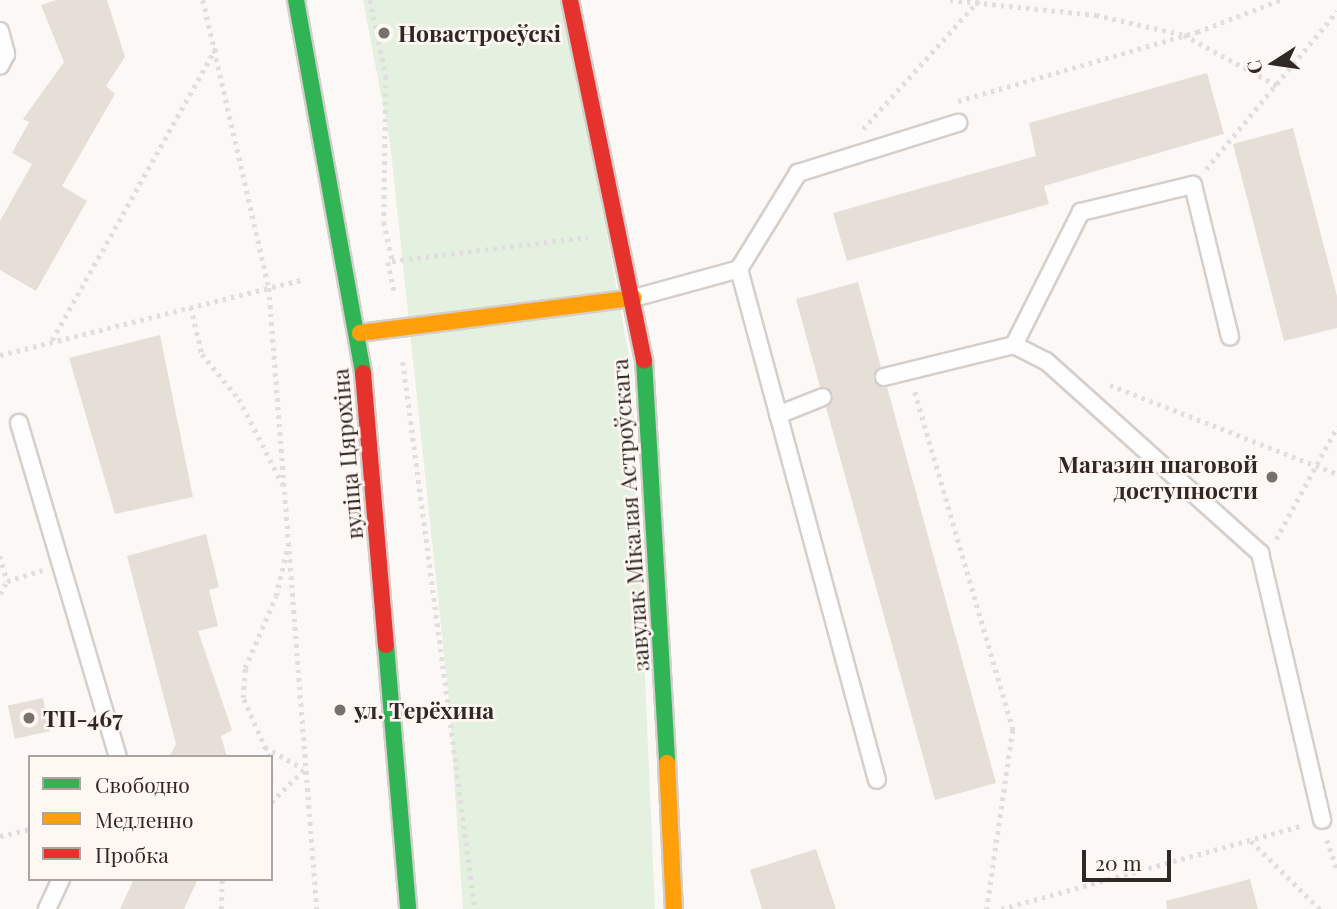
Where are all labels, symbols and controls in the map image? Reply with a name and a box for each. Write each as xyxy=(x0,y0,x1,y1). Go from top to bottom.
place label: Новастроеўскі xyxy=(398,19,561,47)
marker: Новастроеўскі xyxy=(376,25,392,41)
north arrow xyxy=(1239,28,1309,98)
text: С xyxy=(1239,58,1268,77)
street label: завулак Мікалая Астроўскага xyxy=(605,358,655,672)
street label: вуліца Цярохіна xyxy=(326,367,368,541)
place label: Магазин шаговой доступности xyxy=(1058,450,1258,504)
marker: Магазин шаговой доступности xyxy=(1264,469,1280,485)
place label: ул. Терёхина xyxy=(354,696,494,724)
marker: ул. Терёхина xyxy=(332,702,348,718)
place label: ТП-467 xyxy=(43,704,123,732)
marker: ТП-467 xyxy=(21,710,37,726)
legend xyxy=(28,755,273,881)
text: Свободно xyxy=(95,770,190,798)
text: Медленно xyxy=(95,805,193,833)
scale bar xyxy=(1085,836,1174,880)
text: Пробка xyxy=(95,840,169,868)
text: 20 m xyxy=(1095,848,1142,876)

